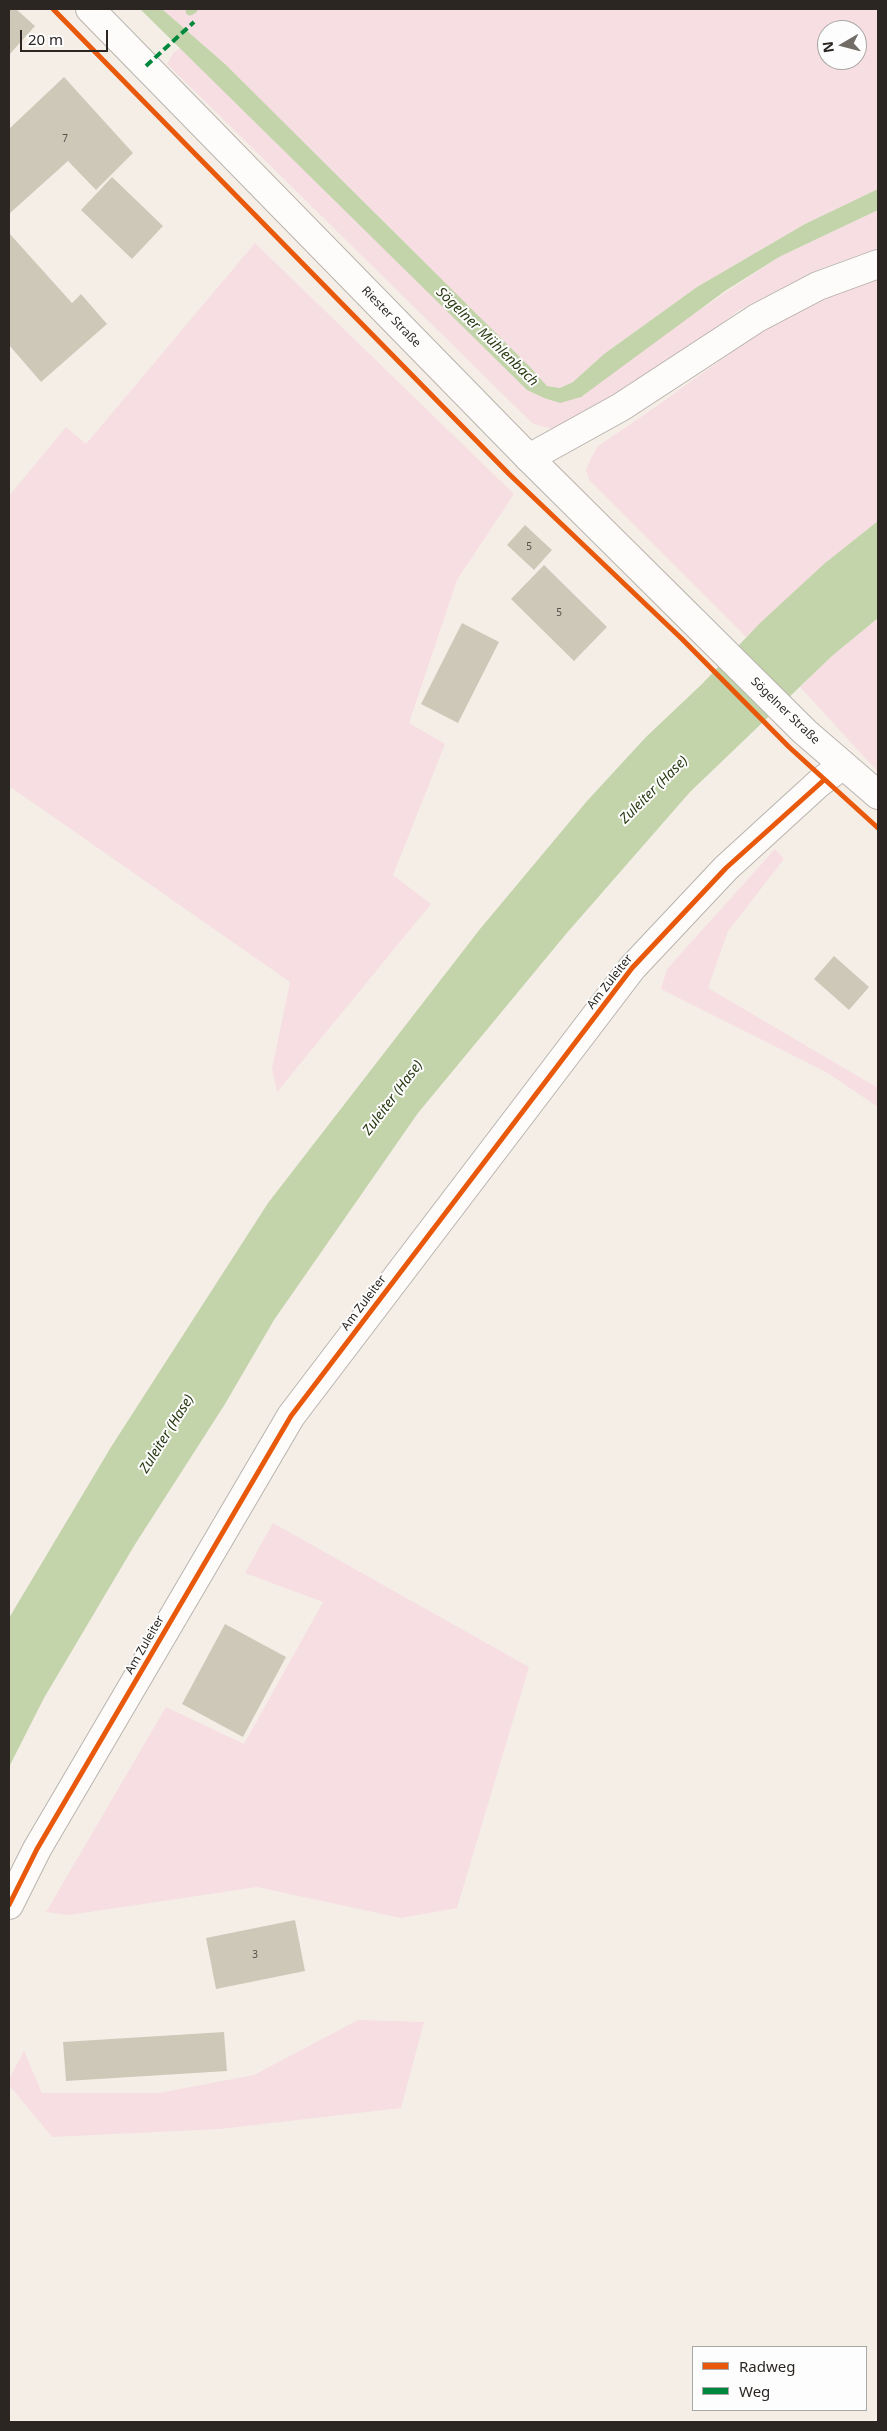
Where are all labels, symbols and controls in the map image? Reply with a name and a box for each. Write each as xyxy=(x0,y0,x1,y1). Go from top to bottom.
scale bar xyxy=(22,20,110,52)
north arrow xyxy=(817,20,867,70)
text: 20 m xyxy=(28,29,63,49)
text: N xyxy=(817,40,838,54)
house number: 7 xyxy=(62,133,68,145)
street label: Riester Straße xyxy=(358,284,424,350)
water label: Sögelner Mühlenbach xyxy=(433,284,541,390)
house number: 5 xyxy=(526,541,532,553)
house number: 5 xyxy=(556,607,562,619)
street label: Sögelner Straße xyxy=(748,675,822,747)
water label: Zuleiter (Hase) xyxy=(617,753,691,827)
street label: Am Zuleiter xyxy=(584,952,636,1012)
water label: Zuleiter (Hase) xyxy=(359,1057,427,1139)
street label: Am Zuleiter xyxy=(339,1273,389,1333)
water label: Zuleiter (Hase) xyxy=(136,1392,198,1476)
street label: Am Zuleiter xyxy=(122,1613,168,1677)
house number: 3 xyxy=(252,1949,258,1961)
legend xyxy=(692,2346,867,2411)
text: Radweg xyxy=(739,2356,795,2376)
text: Weg xyxy=(739,2381,770,2401)

